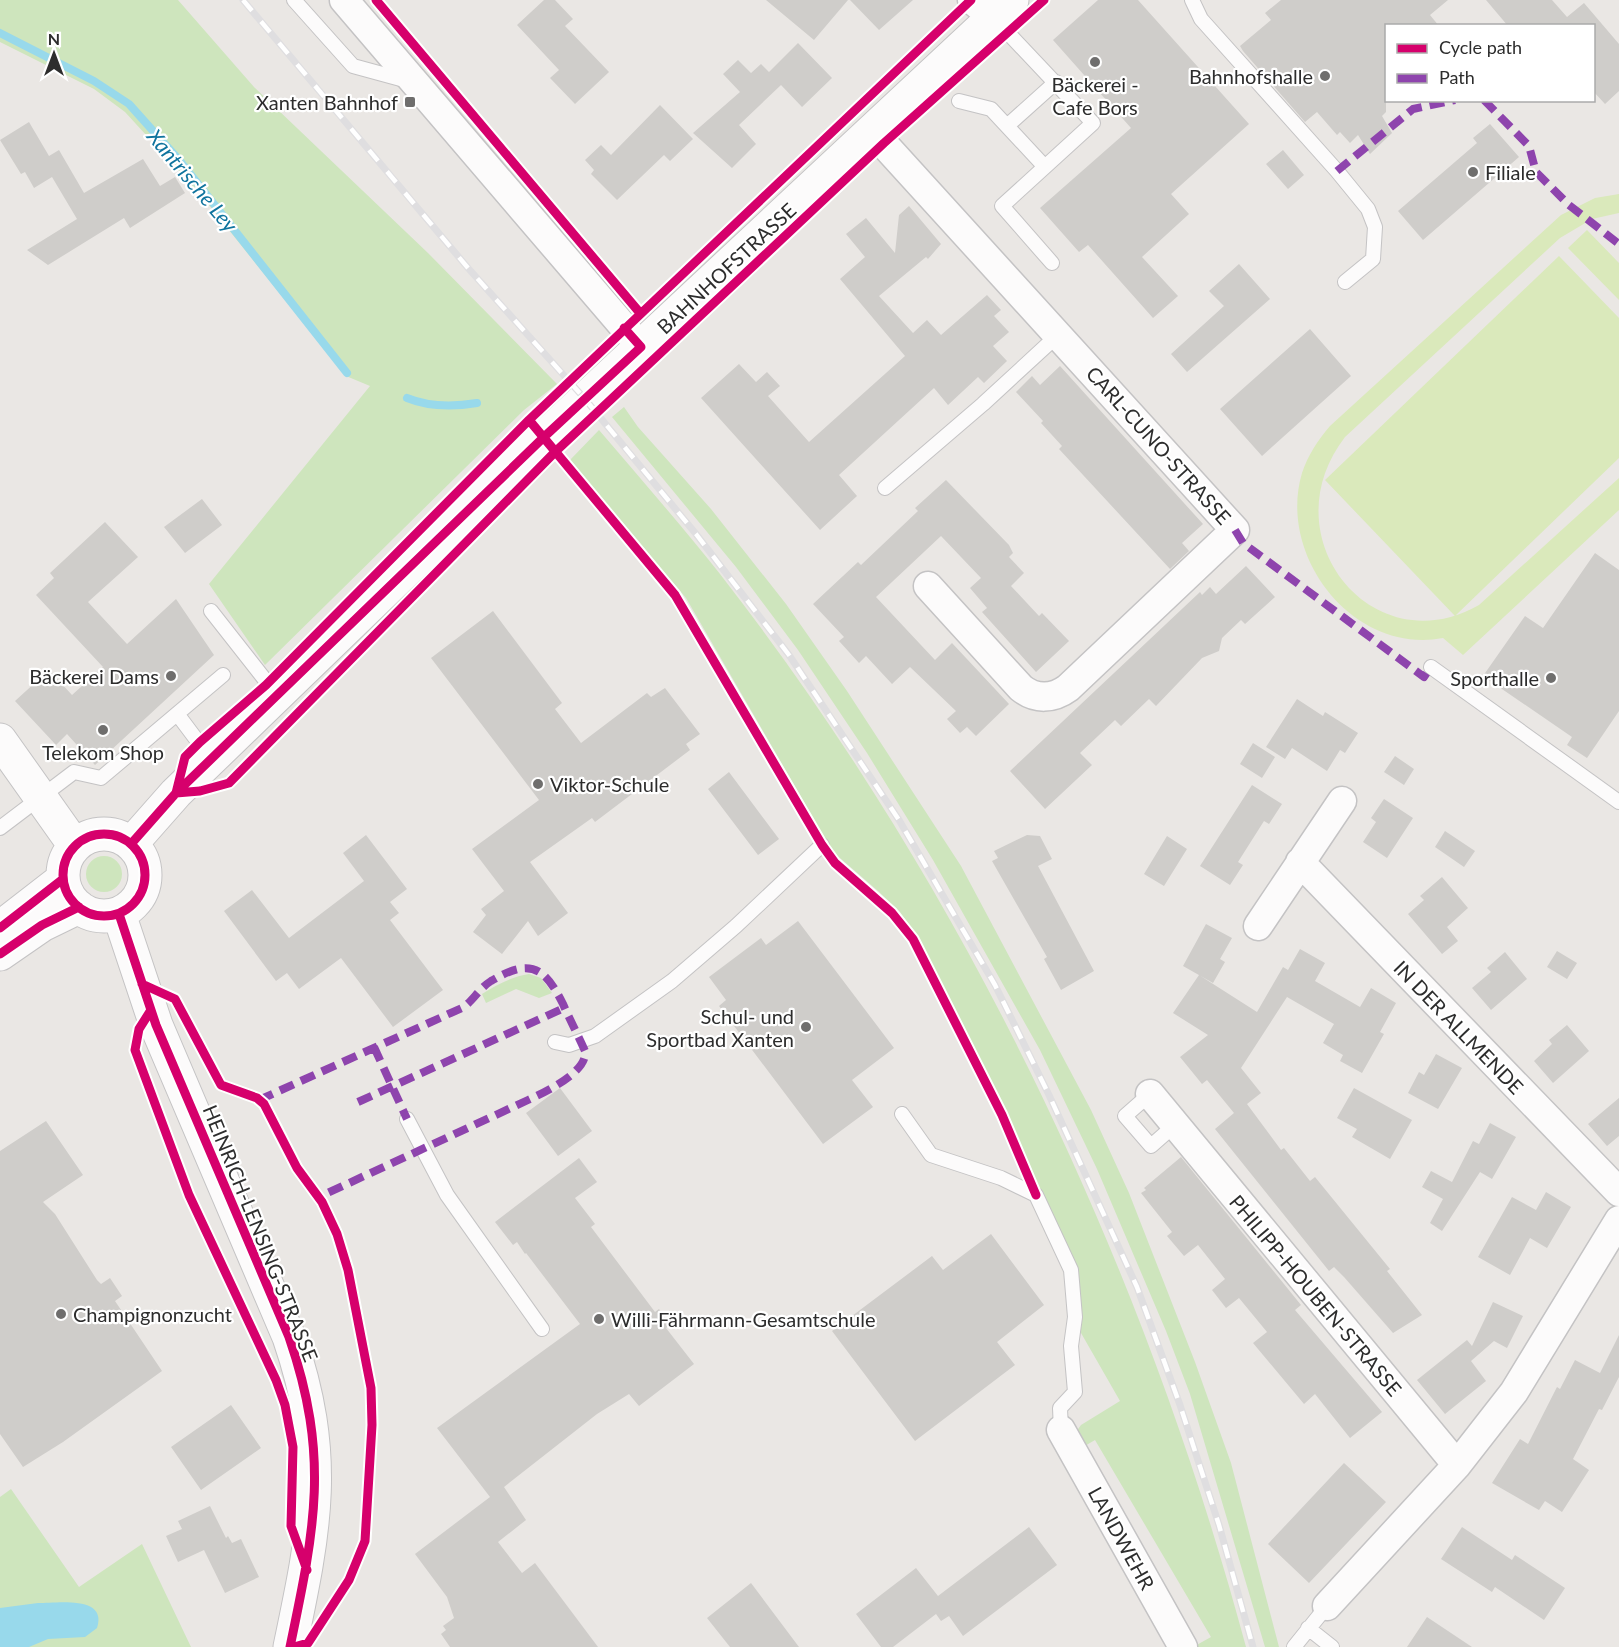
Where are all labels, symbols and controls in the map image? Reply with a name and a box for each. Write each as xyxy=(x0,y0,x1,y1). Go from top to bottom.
north arrow xyxy=(24,24,84,84)
legend xyxy=(1385,24,1595,102)
text: N xyxy=(48,29,60,48)
text: Cycle path xyxy=(1439,36,1522,58)
marker: Bäckerei - Cafe Bors xyxy=(1088,55,1102,69)
place label: Bahnhofshalle xyxy=(1189,64,1313,88)
text: Path xyxy=(1439,66,1475,88)
marker: Bahnhofshalle xyxy=(1318,69,1332,83)
place label: Bäckerei - Cafe Bors xyxy=(1051,72,1139,119)
place label: Xanten Bahnhof xyxy=(256,90,398,114)
marker: Xanten Bahnhof xyxy=(403,95,417,109)
water label: Xantrische Ley xyxy=(142,123,244,237)
place label: Filiale xyxy=(1485,160,1536,184)
marker: Filiale xyxy=(1466,165,1480,179)
street label: BAHNHOFSTRASSE xyxy=(652,197,800,339)
street label: CARL-CUNO-STRASSE xyxy=(1082,361,1236,529)
place label: Bäckerei Dams xyxy=(29,664,159,688)
place label: Sporthalle xyxy=(1450,666,1539,690)
marker: Bäckerei Dams xyxy=(164,669,178,683)
marker: Sporthalle xyxy=(1544,671,1558,685)
marker: Telekom Shop xyxy=(96,723,110,737)
place label: Telekom Shop xyxy=(42,740,164,764)
place label: Viktor-Schule xyxy=(550,772,669,796)
marker: Viktor-Schule xyxy=(531,777,545,791)
street label: IN DER ALLMENDE xyxy=(1389,955,1529,1099)
place label: Schul- und Sportbad Xanten xyxy=(646,1004,794,1051)
marker: Schul- und Sportbad Xanten xyxy=(799,1020,813,1034)
street label: HEINRICH-LENSING-STRASSE xyxy=(198,1101,324,1365)
street label: PHILIPP-HOUBEN-STRASSE xyxy=(1225,1190,1407,1400)
place label: Champignonzucht xyxy=(73,1302,232,1326)
marker: Champignonzucht xyxy=(54,1307,68,1321)
place label: Willi-Fährmann-Gesamtschule xyxy=(611,1307,875,1331)
marker: Willi-Fährmann-Gesamtschule xyxy=(592,1312,606,1326)
street label: LANDWEHR xyxy=(1084,1482,1160,1594)

